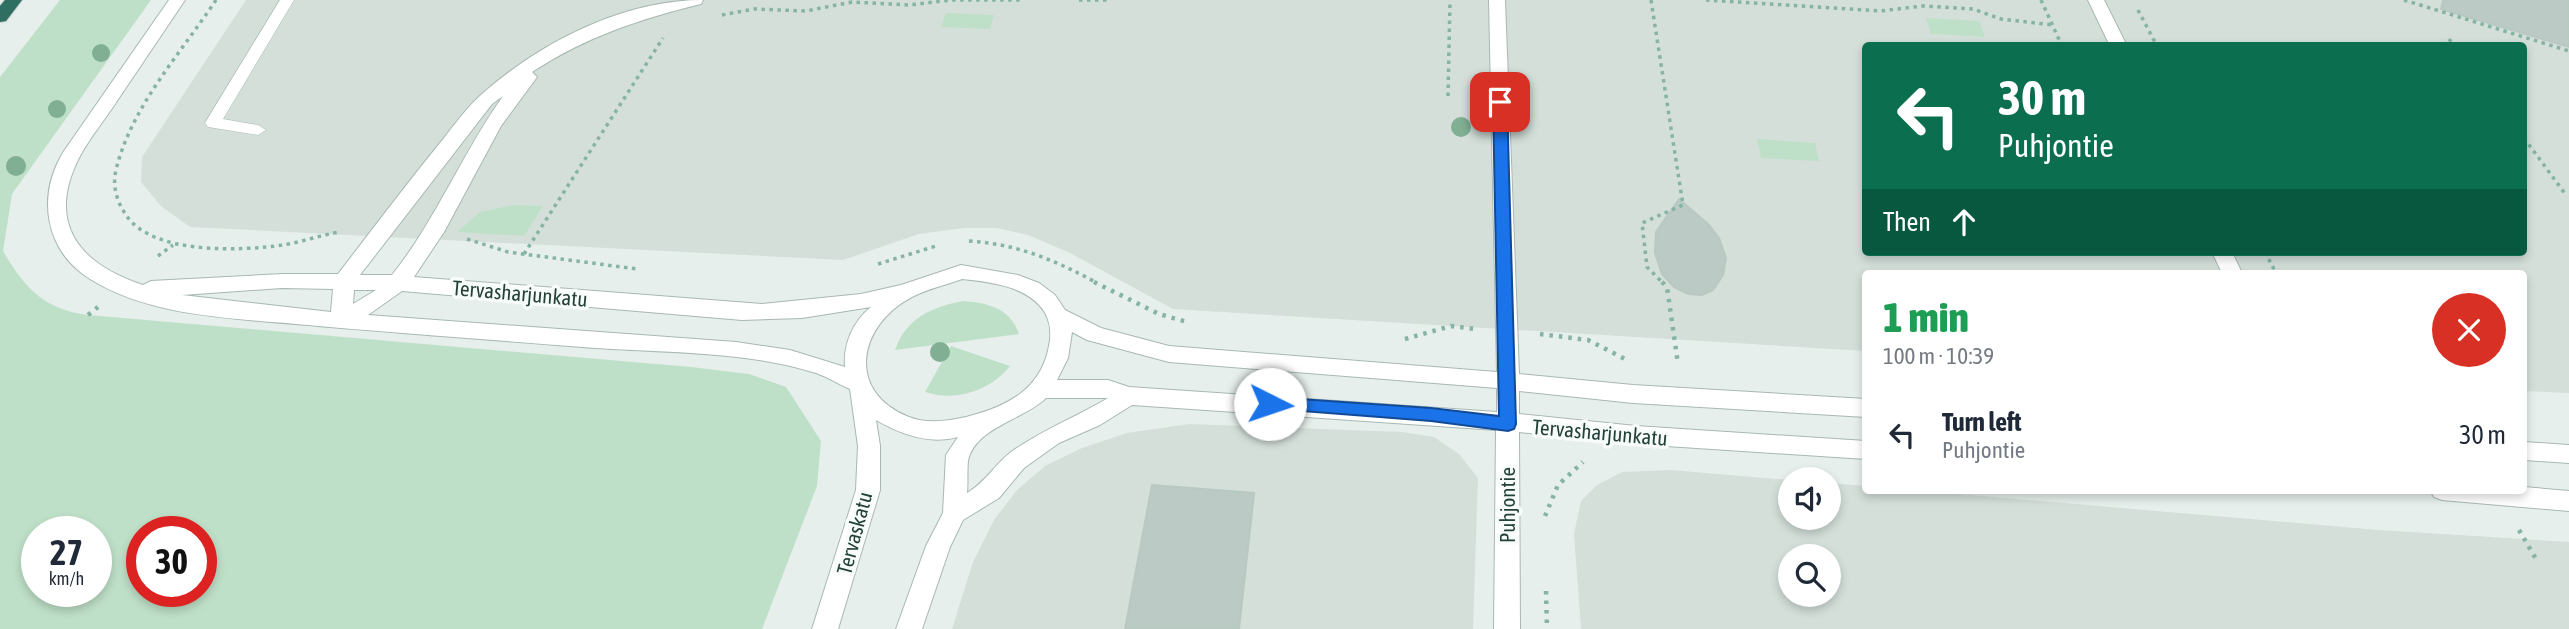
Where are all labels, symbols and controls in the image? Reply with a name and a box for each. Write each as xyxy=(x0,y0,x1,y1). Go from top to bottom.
text: 30 m xyxy=(1998,69,2086,125)
icon: left xyxy=(1883,70,1974,161)
pin xyxy=(1470,72,1530,132)
icon: arrive xyxy=(1481,83,1519,121)
text: Puhjontie xyxy=(1998,127,2114,164)
icon: ahead xyxy=(1945,203,1983,241)
text: Then xyxy=(1883,207,1931,237)
street label: Tervasharjunkatu xyxy=(451,275,589,311)
text: 1 min xyxy=(1883,293,1969,341)
button: close xyxy=(2432,293,2506,367)
text: 100 m · 10:39 xyxy=(1883,343,1994,369)
position arrow xyxy=(1233,367,1307,441)
text: Turn left xyxy=(1942,407,2022,437)
street label: Tervasharjunkatu xyxy=(1531,414,1669,450)
icon: left xyxy=(1883,416,1921,454)
text: 30 m xyxy=(2459,420,2506,450)
text: Puhjontie xyxy=(1942,437,2025,463)
street label: Puhjontie xyxy=(1495,467,1519,543)
map controls xyxy=(1778,467,1841,607)
button: sound xyxy=(1778,467,1841,530)
street label: Tervaskatu xyxy=(831,489,877,577)
speed limit sign: 30 xyxy=(126,516,217,607)
text: 27 xyxy=(50,532,83,572)
button: search xyxy=(1778,544,1841,607)
text: km/h xyxy=(49,568,84,589)

